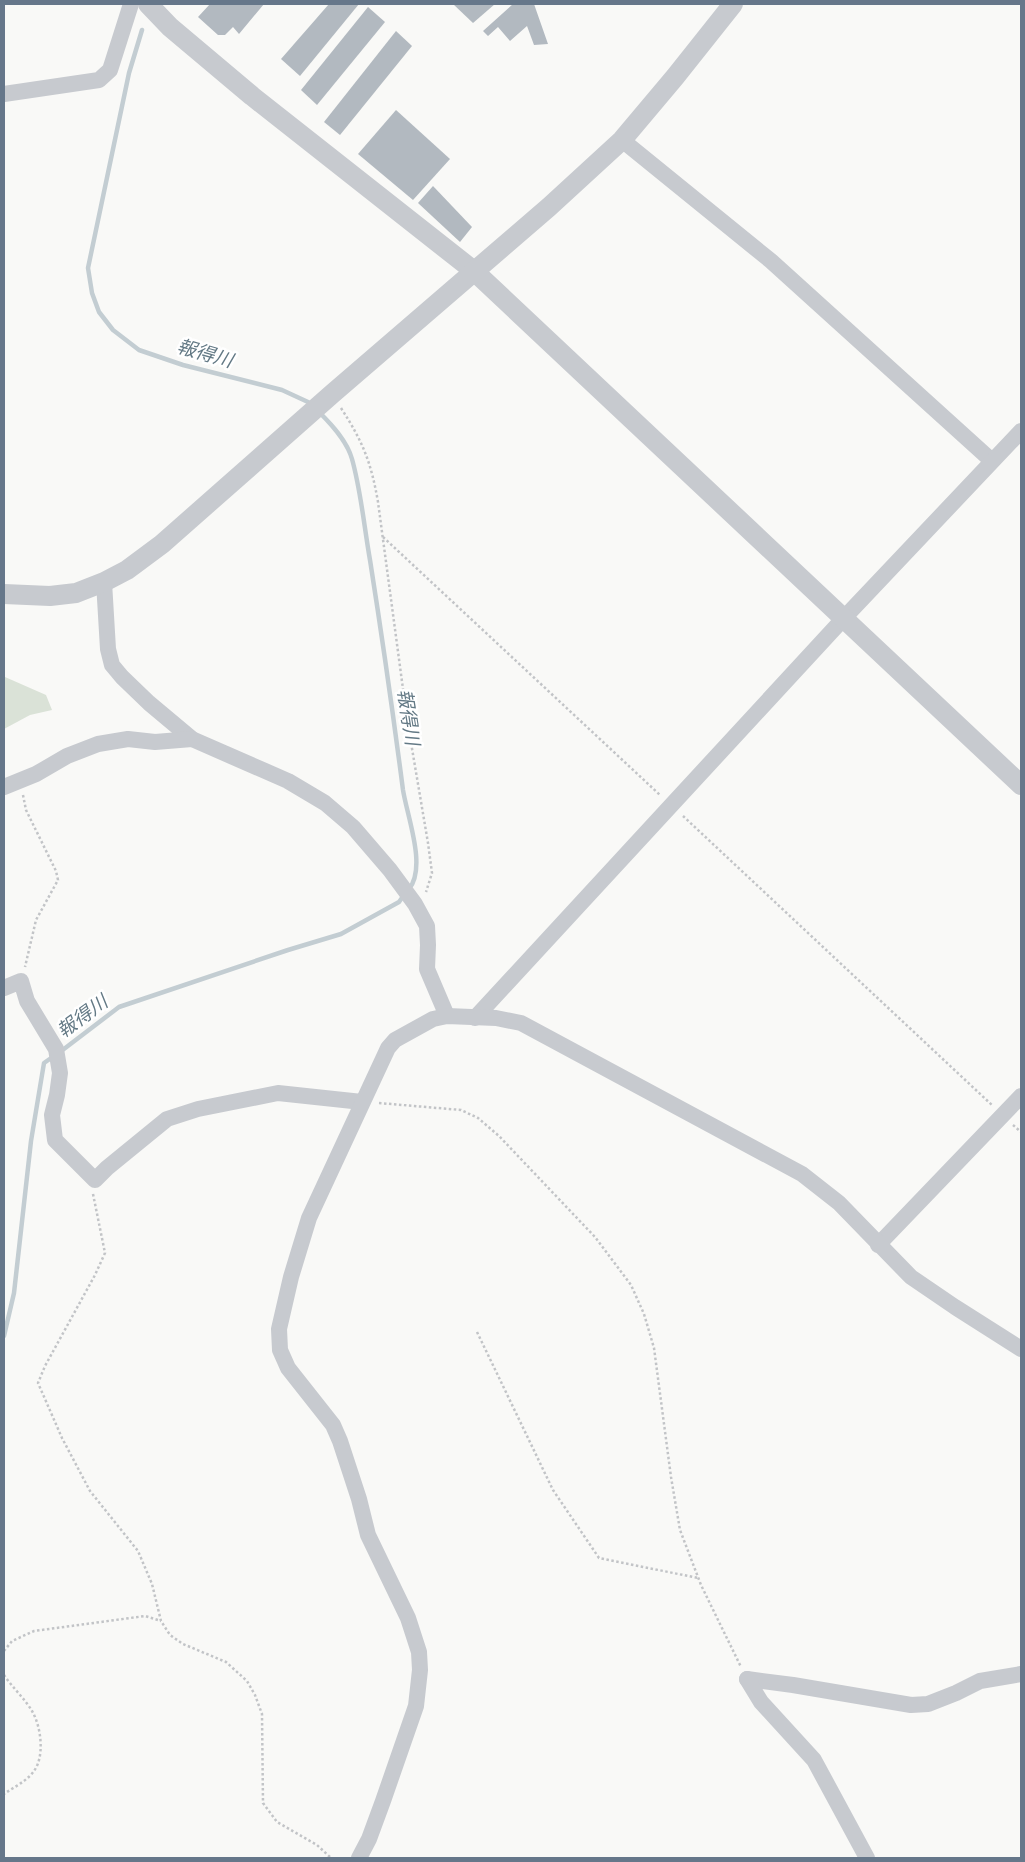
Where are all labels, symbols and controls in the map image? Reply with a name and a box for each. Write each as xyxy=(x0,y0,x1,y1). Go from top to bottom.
water label: 報得川 xyxy=(175,335,237,372)
water label: 報得川 xyxy=(394,687,425,749)
water label: 報得川 xyxy=(52,989,113,1042)

